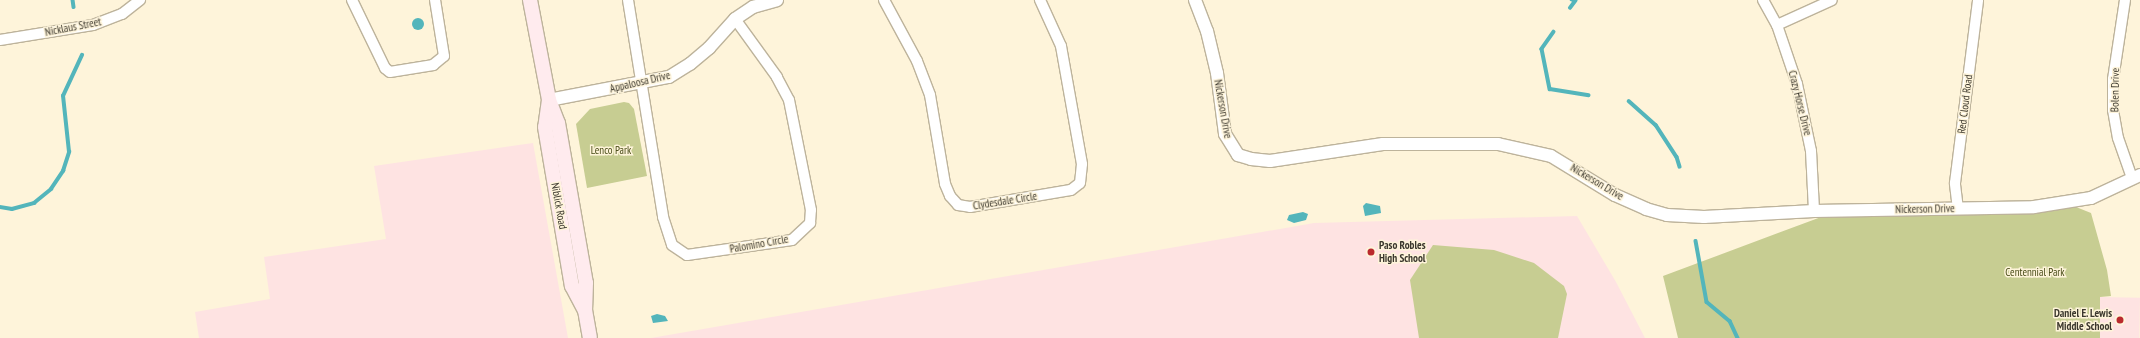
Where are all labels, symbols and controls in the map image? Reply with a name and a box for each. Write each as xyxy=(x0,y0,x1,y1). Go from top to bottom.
street label: Nicklaus Street xyxy=(44,15,102,39)
street label: Bolen Drive xyxy=(2108,68,2122,112)
street label: Appaloosa Drive xyxy=(608,69,672,95)
street label: Crazy Horse Drive xyxy=(1786,69,1814,137)
street label: Red Cloud Road xyxy=(1955,74,1975,134)
street label: Nickerson Drive xyxy=(1211,79,1235,139)
park label: Lenco Park xyxy=(591,143,631,157)
street label: Nickerson Drive xyxy=(1568,161,1626,203)
street label: Niblick Road xyxy=(548,182,570,230)
street label: Clydesdale Circle xyxy=(972,189,1038,213)
street label: Nickerson Drive xyxy=(1895,202,1955,216)
street label: Palomino Circle xyxy=(729,232,789,256)
place label: Paso Robles High School xyxy=(1379,239,1426,265)
marker: Paso Robles High School xyxy=(1366,247,1376,257)
park label: Centennial Park xyxy=(2005,265,2065,279)
place label: Daniel E. Lewis Middle School xyxy=(2053,307,2112,333)
marker: Daniel E. Lewis Middle School xyxy=(2115,315,2125,325)

